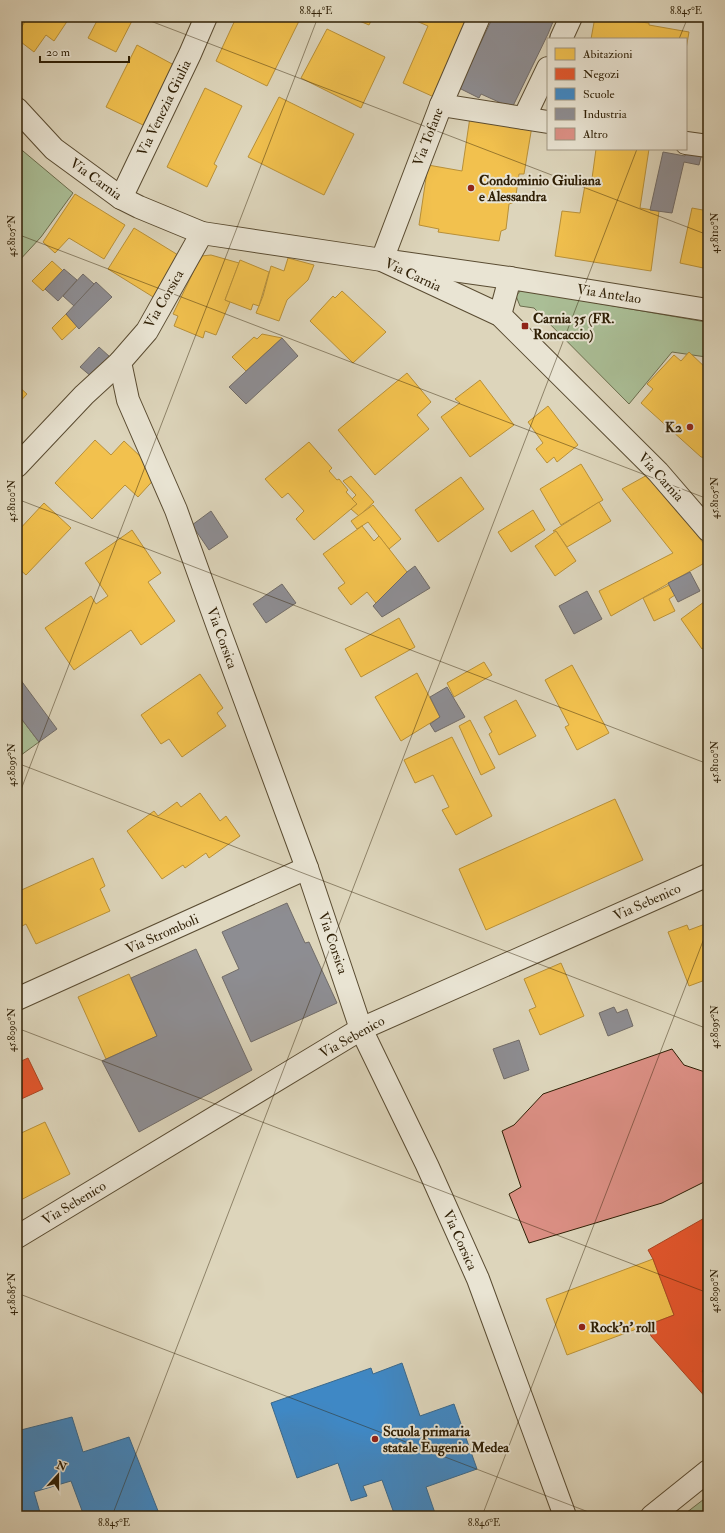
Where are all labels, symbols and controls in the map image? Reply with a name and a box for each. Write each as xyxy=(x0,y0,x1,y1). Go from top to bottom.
text: 8.844°E xyxy=(300,5,332,17)
text: 8.845°E xyxy=(670,5,702,17)
scale bar xyxy=(40,38,129,64)
legend xyxy=(547,38,687,150)
text: 20 m xyxy=(46,45,71,60)
text: Abitazioni xyxy=(582,47,633,62)
street label: Via Venezia Giulia xyxy=(133,57,195,159)
text: Negozi xyxy=(583,67,619,82)
text: Scuole xyxy=(583,87,614,102)
street label: Via Tofane xyxy=(409,105,447,169)
text: Industria xyxy=(583,107,628,122)
text: Altro xyxy=(582,127,608,142)
street label: Via Carnia xyxy=(67,154,126,204)
place label: Condominio Giuliana e Alessandra xyxy=(479,172,602,205)
marker: Condominio Giuliana e Alessandra xyxy=(466,183,476,193)
text: 45.8110°N xyxy=(709,212,721,253)
text: 45.8105°N xyxy=(6,215,18,257)
street label: Via Carnia xyxy=(382,255,444,296)
street label: Via Corsica xyxy=(141,267,188,331)
street label: Via Antelao xyxy=(576,281,643,308)
place label: Carnia 35 (FR. Roncaccio) xyxy=(533,310,614,343)
marker: Carnia 35 (FR. Roncaccio) xyxy=(520,321,530,331)
place label: K2 xyxy=(665,419,682,436)
marker: K2 xyxy=(685,422,695,432)
street label: Via Carnia xyxy=(635,449,688,505)
text: 45.8105°N xyxy=(709,477,721,519)
text: 45.8100°N xyxy=(6,480,18,522)
street label: Via Corsica xyxy=(203,605,241,671)
text: 45.8100°N xyxy=(709,741,721,783)
text: 45.8095°N xyxy=(6,743,18,787)
street label: Via Sebenico xyxy=(611,880,684,924)
street label: Via Stromboli xyxy=(123,910,201,958)
street label: Via Corsica xyxy=(314,910,352,976)
text: 45.8095°N xyxy=(709,1005,721,1049)
text: 45.8090°N xyxy=(6,1008,18,1052)
street label: Via Sebenico xyxy=(316,1012,388,1062)
street label: Via Sebenico xyxy=(39,1177,109,1229)
street label: Via Corsica xyxy=(439,1207,481,1273)
text: 45.8090°N xyxy=(709,1269,721,1313)
text: 45.8085°N xyxy=(6,1272,18,1315)
place label: Rock'n' roll xyxy=(590,1319,655,1336)
marker: Rock'n' roll xyxy=(577,1322,587,1332)
place label: Scuola primaria statale Eugenio Medea xyxy=(383,1423,510,1457)
marker: Scuola primaria statale Eugenio Medea xyxy=(370,1434,380,1444)
north arrow xyxy=(38,1455,78,1495)
text: N xyxy=(54,1458,69,1474)
text: 8.845°E xyxy=(98,1517,130,1529)
text: 8.846°E xyxy=(468,1517,500,1529)

